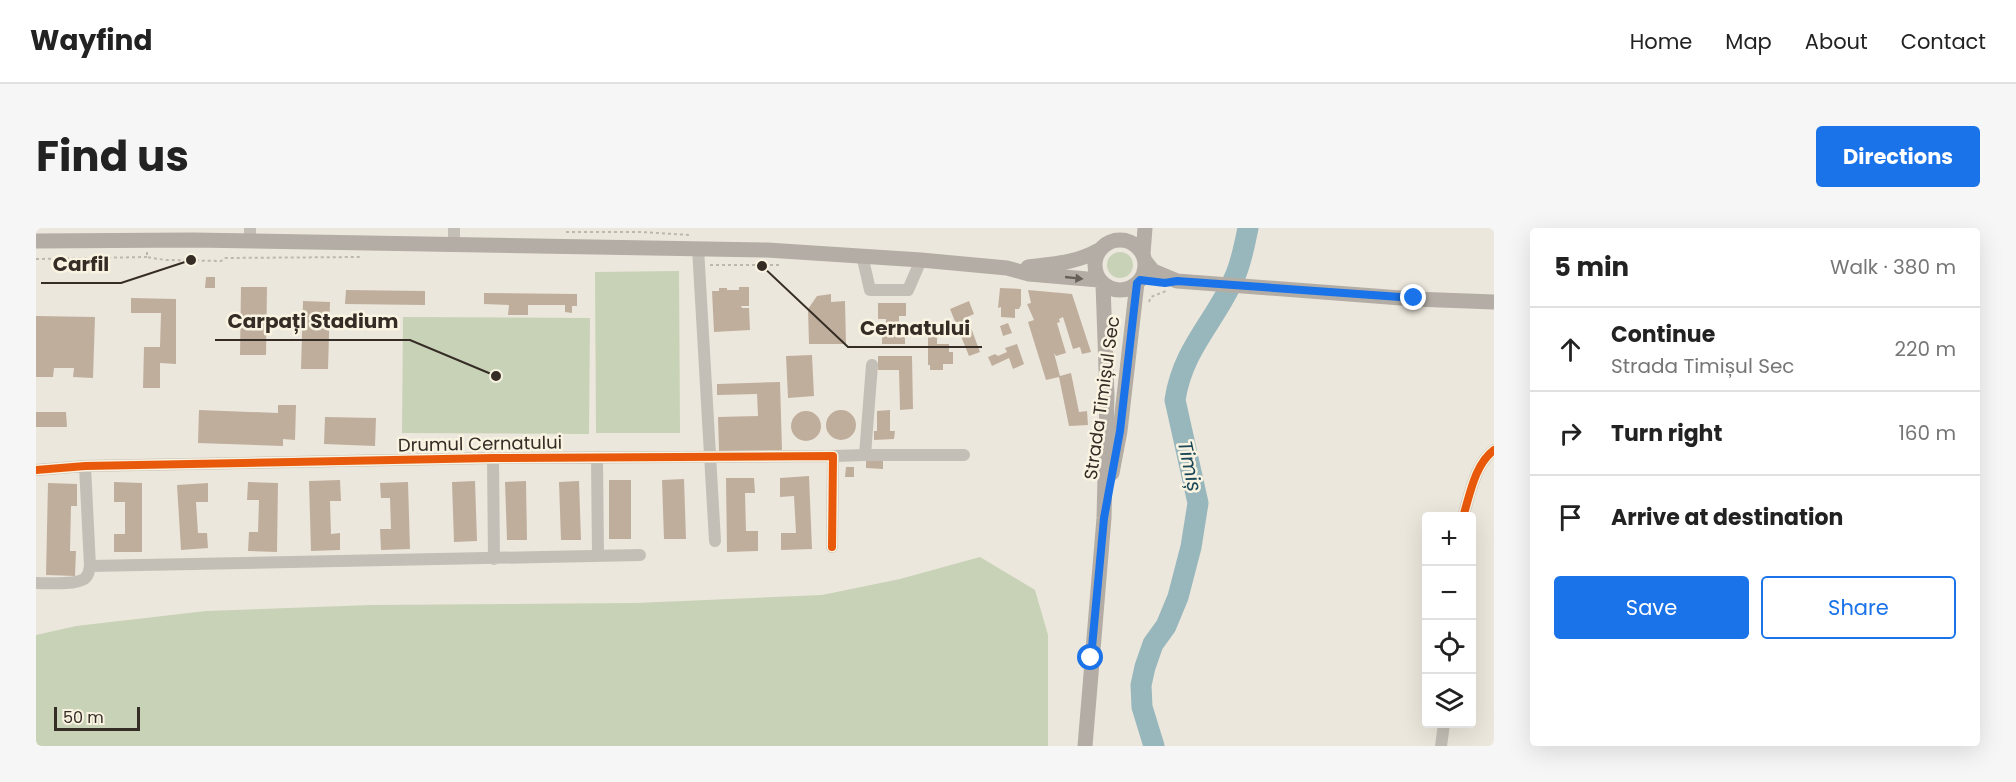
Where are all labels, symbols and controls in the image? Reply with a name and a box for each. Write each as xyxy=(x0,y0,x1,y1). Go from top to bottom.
text: Wayfind xyxy=(30,21,152,60)
text: Home xyxy=(1630,27,1692,56)
text: Map xyxy=(1725,27,1772,56)
text: About xyxy=(1805,27,1868,56)
text: Contact xyxy=(1901,27,1986,56)
button: Directions xyxy=(1816,126,1980,187)
text: Find us xyxy=(36,127,189,186)
callout: Carfil xyxy=(41,245,121,283)
text: 5 min xyxy=(1554,249,1629,285)
text: Carfil xyxy=(53,250,109,278)
text: Walk · 380 m xyxy=(1830,253,1956,281)
one-way arrow xyxy=(1065,273,1084,283)
route end xyxy=(1400,284,1426,310)
callout: Carpați Stadium xyxy=(215,302,410,340)
text: Carpați Stadium xyxy=(228,307,398,335)
callout: Cernatului xyxy=(848,309,982,347)
text: Cernatului xyxy=(860,314,970,342)
street label: Strada Timișul Sec xyxy=(1078,314,1125,481)
text: Continue xyxy=(1611,319,1715,350)
icon: ahead xyxy=(1554,333,1587,366)
text: 220 m xyxy=(1895,335,1956,363)
text: Strada Timișul Sec xyxy=(1611,352,1794,380)
icon: right xyxy=(1554,417,1587,450)
text: Turn right xyxy=(1611,418,1722,449)
text: 160 m xyxy=(1898,419,1956,447)
street label: Drumul Cernatului xyxy=(398,430,562,457)
water label: Timiș xyxy=(1171,438,1209,494)
icon: arrive xyxy=(1554,501,1587,534)
text: Arrive at destination xyxy=(1611,502,1843,533)
map controls xyxy=(1422,512,1476,728)
button: + xyxy=(1422,512,1476,566)
button: − xyxy=(1422,566,1476,620)
button: Save xyxy=(1554,576,1749,639)
button: Share xyxy=(1761,576,1956,639)
button: locate xyxy=(1422,620,1476,674)
route start xyxy=(1077,644,1103,670)
button: layers xyxy=(1422,674,1476,728)
scale bar xyxy=(54,704,140,732)
text: 50 m xyxy=(63,706,104,729)

